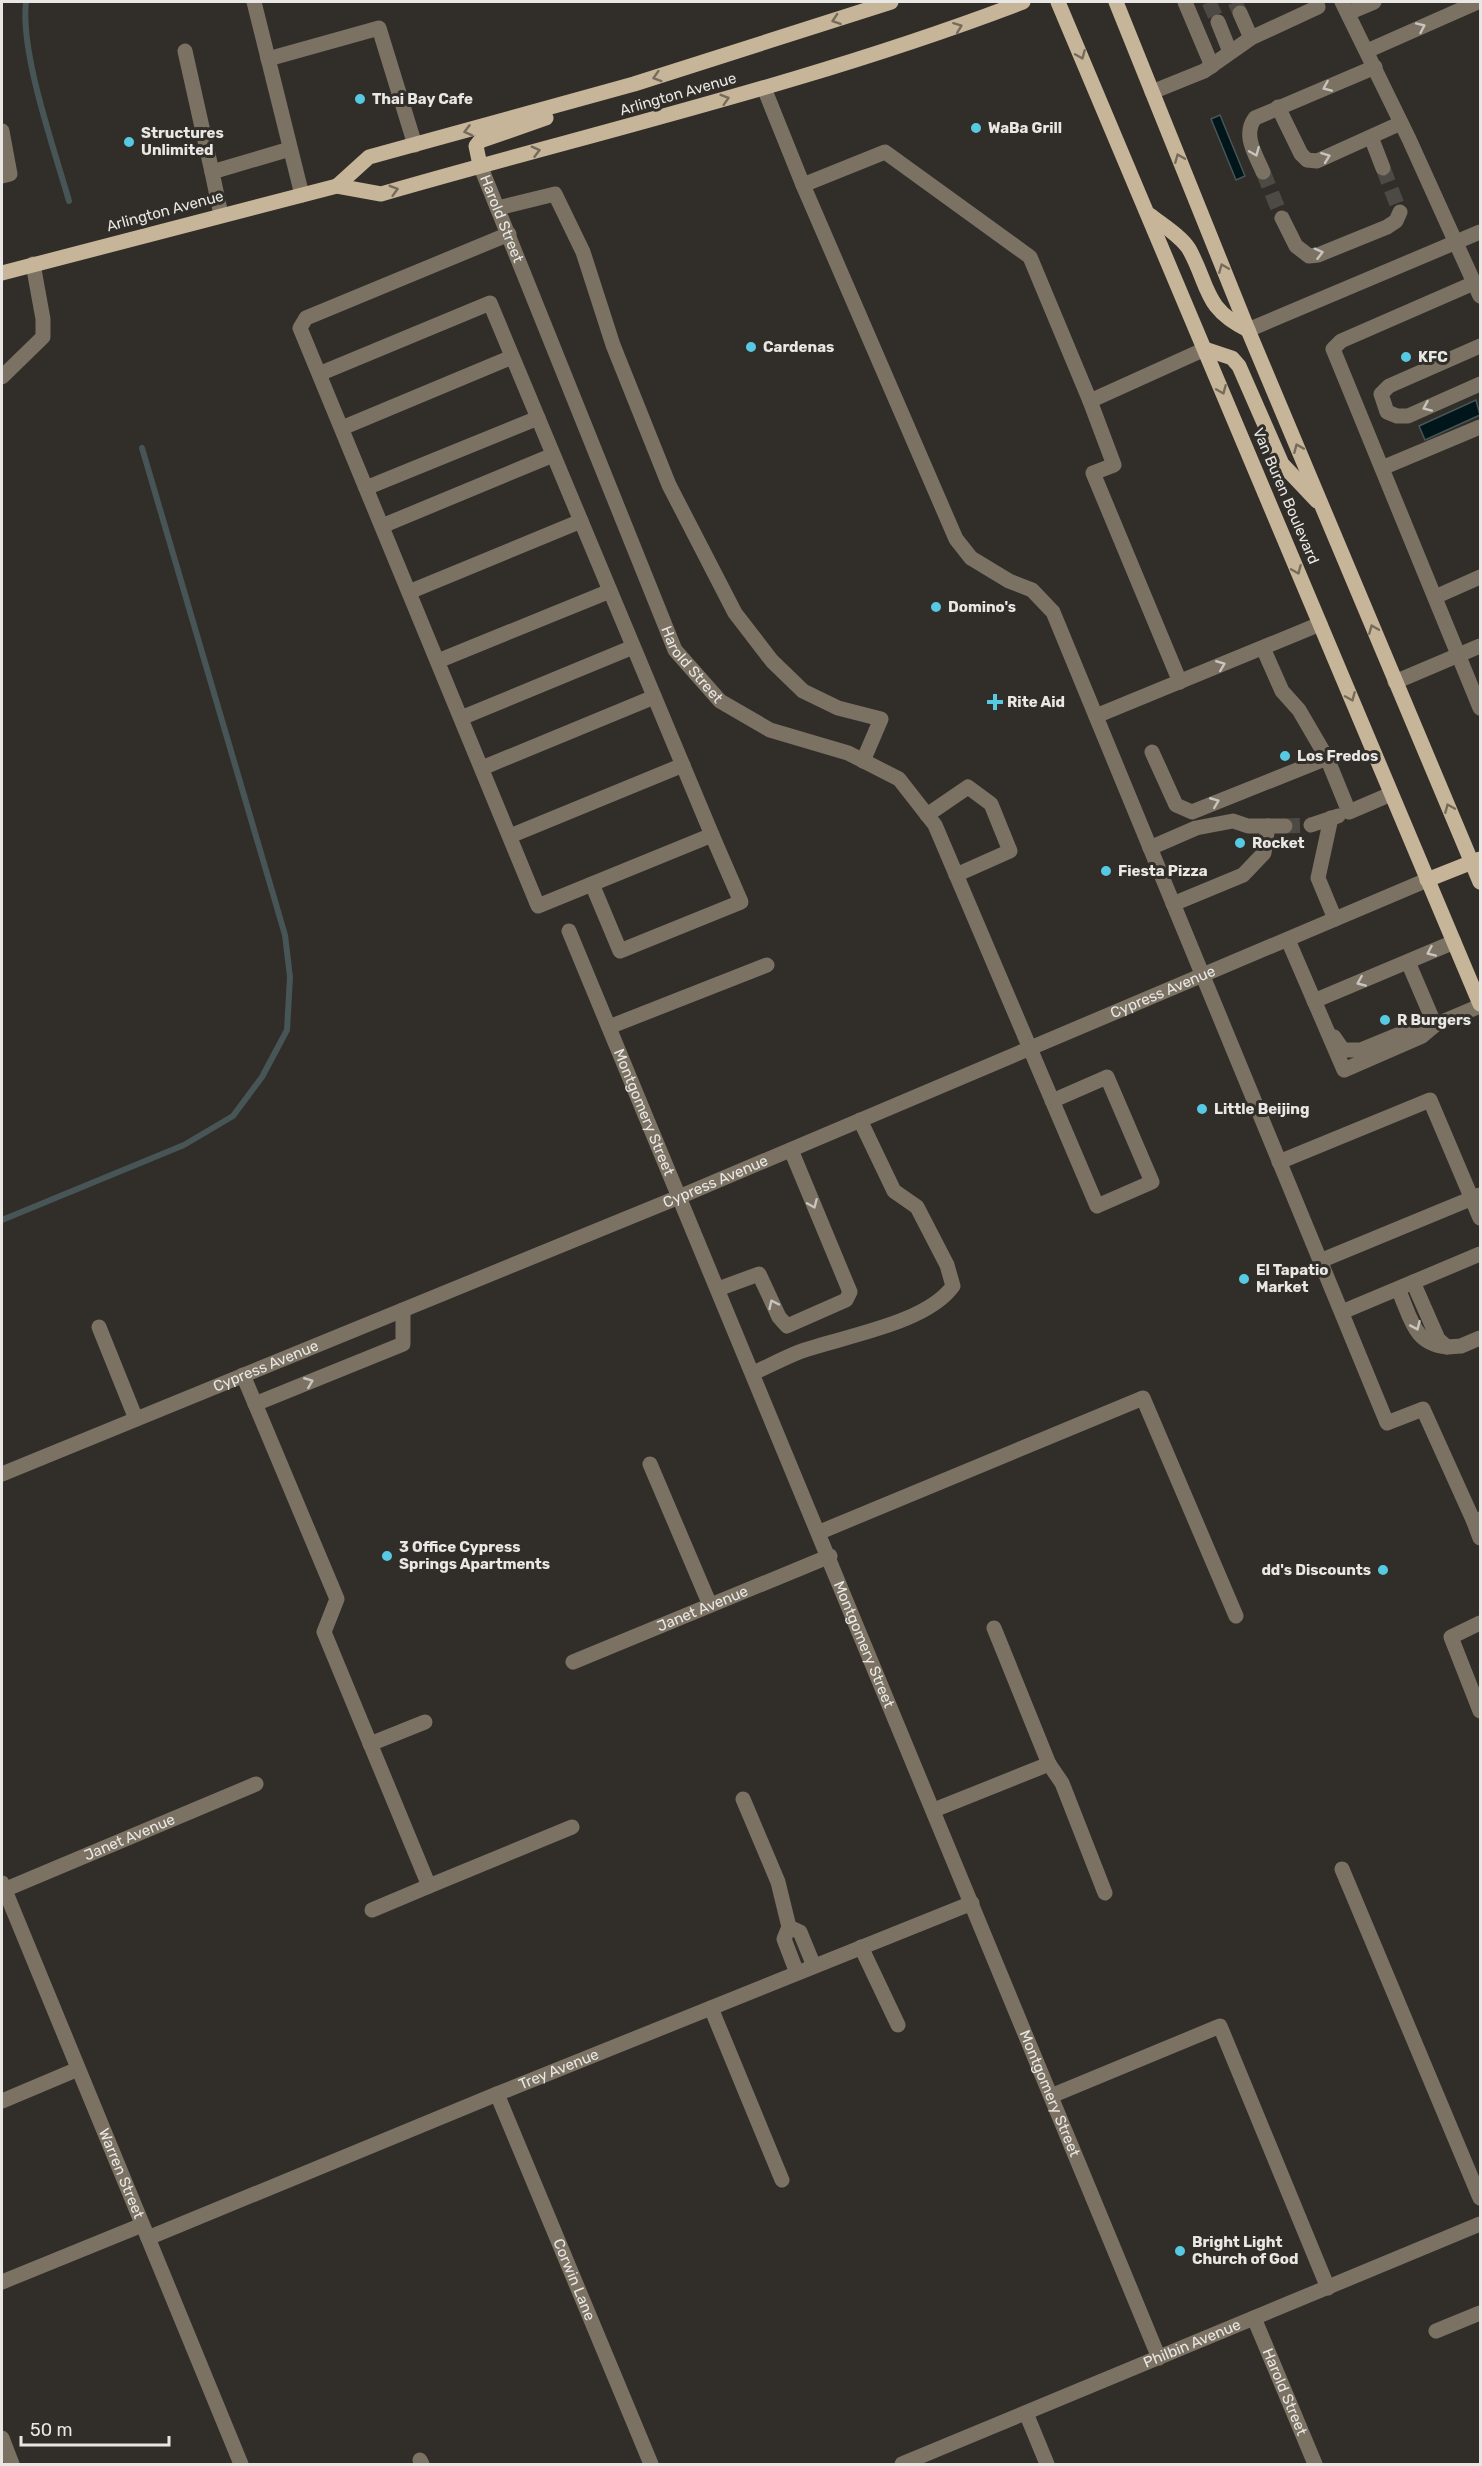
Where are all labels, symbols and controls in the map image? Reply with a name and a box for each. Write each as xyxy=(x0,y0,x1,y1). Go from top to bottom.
one-way arrow xyxy=(831,13,842,26)
one-way arrow xyxy=(952,22,963,34)
one-way arrow xyxy=(1414,22,1425,34)
one-way arrow xyxy=(1074,49,1086,60)
street label: Arlington Avenue xyxy=(618,69,738,119)
one-way arrow xyxy=(652,70,662,82)
one-way arrow xyxy=(1322,80,1333,92)
place label: Thai Bay Cafe xyxy=(372,90,473,108)
marker: Thai Bay Cafe xyxy=(353,92,367,106)
one-way arrow xyxy=(719,94,729,106)
place label: WaBa Grill xyxy=(988,119,1062,137)
marker: WaBa Grill xyxy=(969,121,983,135)
one-way arrow xyxy=(463,123,473,136)
place label: Structures Unlimited xyxy=(141,124,224,159)
marker: Structures Unlimited xyxy=(122,135,136,149)
one-way arrow xyxy=(531,145,541,158)
one-way arrow xyxy=(1248,146,1260,157)
one-way arrow xyxy=(1320,152,1330,165)
one-way arrow xyxy=(1174,153,1186,164)
street label: Harold Street xyxy=(476,172,527,265)
one-way arrow xyxy=(388,185,399,197)
street label: Arlington Avenue xyxy=(104,187,226,235)
one-way arrow xyxy=(1313,248,1324,260)
one-way arrow xyxy=(1218,264,1230,275)
place label: Cardenas xyxy=(763,338,834,356)
marker: Cardenas xyxy=(744,340,758,354)
place label: KFC xyxy=(1418,348,1448,366)
marker: KFC xyxy=(1399,350,1413,364)
one-way arrow xyxy=(1215,384,1227,395)
one-way arrow xyxy=(1422,400,1433,412)
street label: Van Buren Boulevard xyxy=(1249,425,1323,567)
one-way arrow xyxy=(1293,444,1305,455)
one-way arrow xyxy=(1290,563,1302,574)
place label: Domino's xyxy=(948,598,1016,616)
marker: Domino's xyxy=(929,600,943,614)
street label: Harold Street xyxy=(657,623,727,707)
one-way arrow xyxy=(1368,624,1380,635)
one-way arrow xyxy=(1215,660,1226,672)
one-way arrow xyxy=(1344,691,1356,702)
place label: Rite Aid xyxy=(1007,693,1065,711)
marker: Rite Aid xyxy=(988,695,1002,709)
place label: Los Fredos xyxy=(1297,747,1378,765)
marker: Los Fredos xyxy=(1278,749,1292,763)
one-way arrow xyxy=(1209,797,1220,809)
one-way arrow xyxy=(1444,803,1456,814)
place label: Rocket xyxy=(1252,834,1305,852)
marker: Rocket xyxy=(1233,836,1247,850)
place label: Fiesta Pizza xyxy=(1118,862,1208,880)
marker: Fiesta Pizza xyxy=(1099,864,1113,878)
one-way arrow xyxy=(1426,945,1437,957)
street label: Cypress Avenue xyxy=(1108,962,1218,1022)
one-way arrow xyxy=(1357,975,1368,987)
place label: R Burgers xyxy=(1397,1011,1471,1029)
marker: R Burgers xyxy=(1378,1013,1392,1027)
street label: Montgomery Street xyxy=(610,1046,678,1178)
place label: Little Beijing xyxy=(1214,1100,1309,1118)
marker: Little Beijing xyxy=(1195,1102,1209,1116)
street label: Cypress Avenue xyxy=(660,1151,771,1212)
one-way arrow xyxy=(806,1197,818,1208)
place label: El Tapatio Market xyxy=(1256,1261,1328,1296)
marker: El Tapatio Market xyxy=(1237,1272,1251,1286)
one-way arrow xyxy=(768,1300,780,1311)
one-way arrow xyxy=(1408,1320,1420,1331)
street label: Cypress Avenue xyxy=(210,1336,321,1396)
one-way arrow xyxy=(303,1377,314,1389)
place label: 3 Office Cypress Springs Apartments xyxy=(399,1538,550,1573)
marker: 3 Office Cypress Springs Apartments xyxy=(380,1549,394,1563)
place label: dd's Discounts xyxy=(1261,1561,1371,1579)
marker: dd's Discounts xyxy=(1376,1563,1390,1577)
street label: Montgomery Street xyxy=(830,1578,898,1711)
street label: Janet Avenue xyxy=(654,1582,751,1635)
street label: Janet Avenue xyxy=(81,1810,178,1864)
street label: Montgomery Street xyxy=(1015,2028,1084,2160)
street label: Trey Avenue xyxy=(516,2045,601,2093)
street label: Warren Street xyxy=(95,2126,148,2221)
place label: Bright Light Church of God xyxy=(1192,2233,1299,2268)
street label: Corwin Lane xyxy=(549,2236,599,2323)
marker: Bright Light Church of God xyxy=(1173,2244,1187,2258)
street label: Philbin Avenue xyxy=(1141,2315,1243,2372)
street label: Harold Street xyxy=(1259,2345,1311,2438)
scale bar xyxy=(21,2409,170,2447)
text: 50 m xyxy=(30,2419,73,2441)

